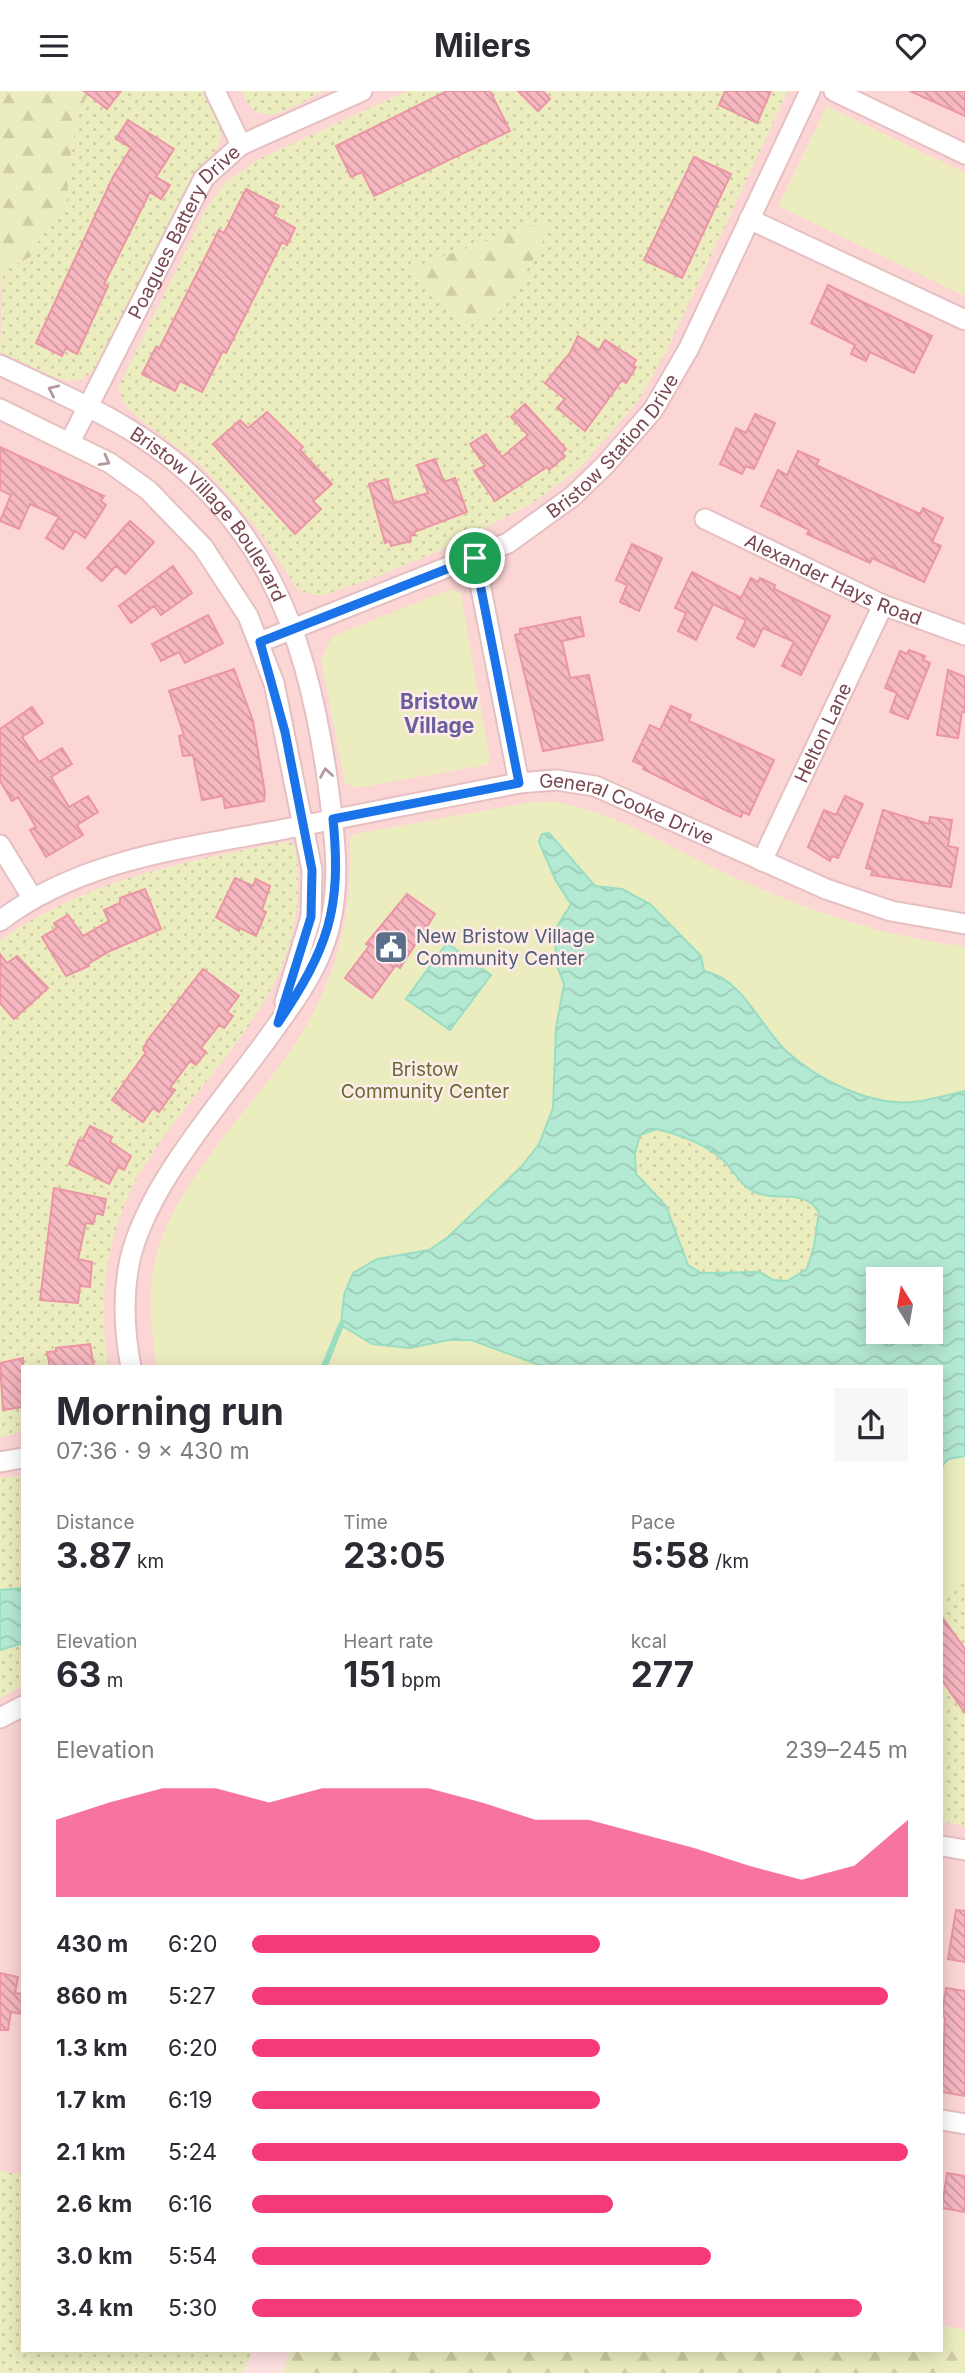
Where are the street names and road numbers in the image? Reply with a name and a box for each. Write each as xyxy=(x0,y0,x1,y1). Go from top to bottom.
street label: Poagues Battery Drive xyxy=(123,140,245,323)
street label: Bristow Station Drive xyxy=(542,370,683,523)
street label: Bristow Village Boulevard xyxy=(126,422,291,605)
street label: Alexander Hays Road xyxy=(741,529,925,630)
street label: Helton Lane xyxy=(790,679,857,786)
street label: General Cooke Drive xyxy=(538,769,718,850)

